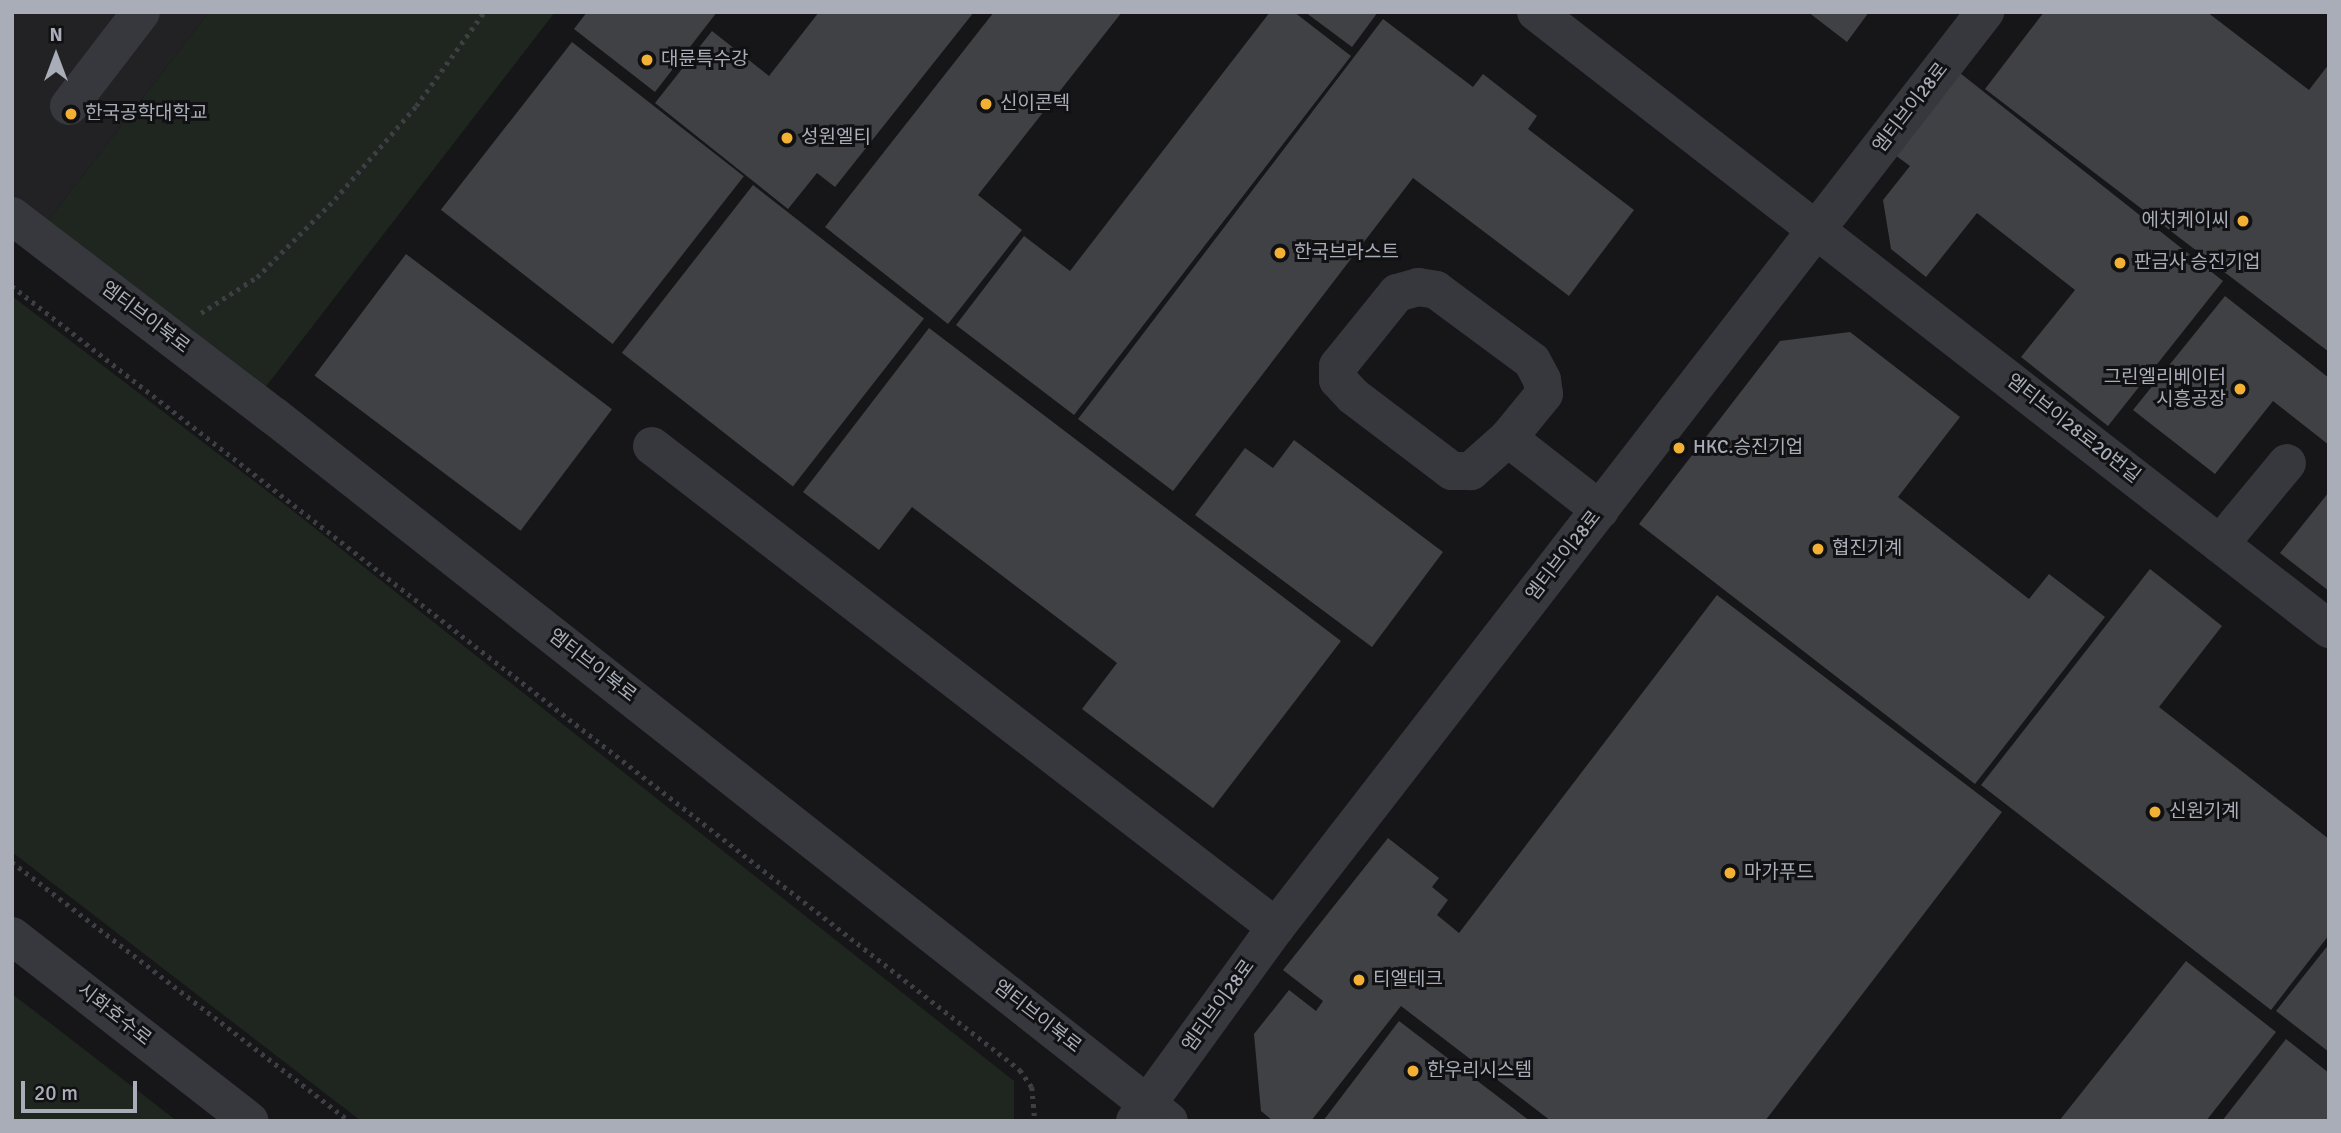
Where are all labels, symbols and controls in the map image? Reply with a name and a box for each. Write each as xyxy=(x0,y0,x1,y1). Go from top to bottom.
north arrow xyxy=(21,21,91,91)
text: N xyxy=(49,23,63,47)
place label: 대륜특수강 xyxy=(661,49,748,71)
marker: 대륜특수강 xyxy=(639,52,655,68)
street label: 엠티브이28로 xyxy=(1869,58,1953,158)
place label: 신이콘텍 xyxy=(1000,93,1070,115)
marker: 신이콘텍 xyxy=(978,96,994,112)
place label: 한국공학대학교 xyxy=(85,103,207,125)
marker: 한국공학대학교 xyxy=(63,106,79,122)
place label: 성원엘티 xyxy=(801,127,871,149)
marker: 성원엘티 xyxy=(779,130,795,146)
place label: 에치케이씨 xyxy=(2142,210,2229,232)
marker: 에치케이씨 xyxy=(2235,213,2251,229)
place label: 한국브라스트 xyxy=(1294,242,1399,264)
marker: 한국브라스트 xyxy=(1272,245,1288,261)
place label: 판금사 승진기업 xyxy=(2134,252,2261,274)
marker: 판금사 승진기업 xyxy=(2112,255,2128,271)
street label: 엠티브이북로 xyxy=(96,277,194,359)
place label: 그린엘리베이터 시흥공장 xyxy=(2104,367,2226,411)
street label: 엠티브이28로20번길 xyxy=(2002,370,2144,488)
marker: 그린엘리베이터 시흥공장 xyxy=(2232,381,2248,397)
place label: HKC.승진기업 xyxy=(1693,437,1803,459)
marker: HKC.승진기업 xyxy=(1671,440,1687,456)
street label: 엠티브이28로 xyxy=(1522,506,1606,606)
place label: 협진기계 xyxy=(1832,538,1902,560)
marker: 협진기계 xyxy=(1810,541,1826,557)
street label: 엠티브이북로 xyxy=(544,625,640,707)
place label: 신원기계 xyxy=(2169,801,2239,823)
marker: 신원기계 xyxy=(2147,804,2163,820)
place label: 마가푸드 xyxy=(1744,862,1814,884)
marker: 마가푸드 xyxy=(1722,865,1738,881)
street label: 엠티브이28로 xyxy=(1178,956,1260,1056)
place label: 티엘테크 xyxy=(1373,969,1443,991)
marker: 티엘테크 xyxy=(1351,972,1367,988)
street label: 엠티브이북로 xyxy=(989,976,1085,1058)
street label: 시화호수로 xyxy=(73,979,155,1051)
place label: 한우리시스템 xyxy=(1427,1060,1532,1082)
marker: 한우리시스템 xyxy=(1405,1063,1421,1079)
scale bar xyxy=(24,1066,140,1110)
text: 20 m xyxy=(34,1080,78,1106)

